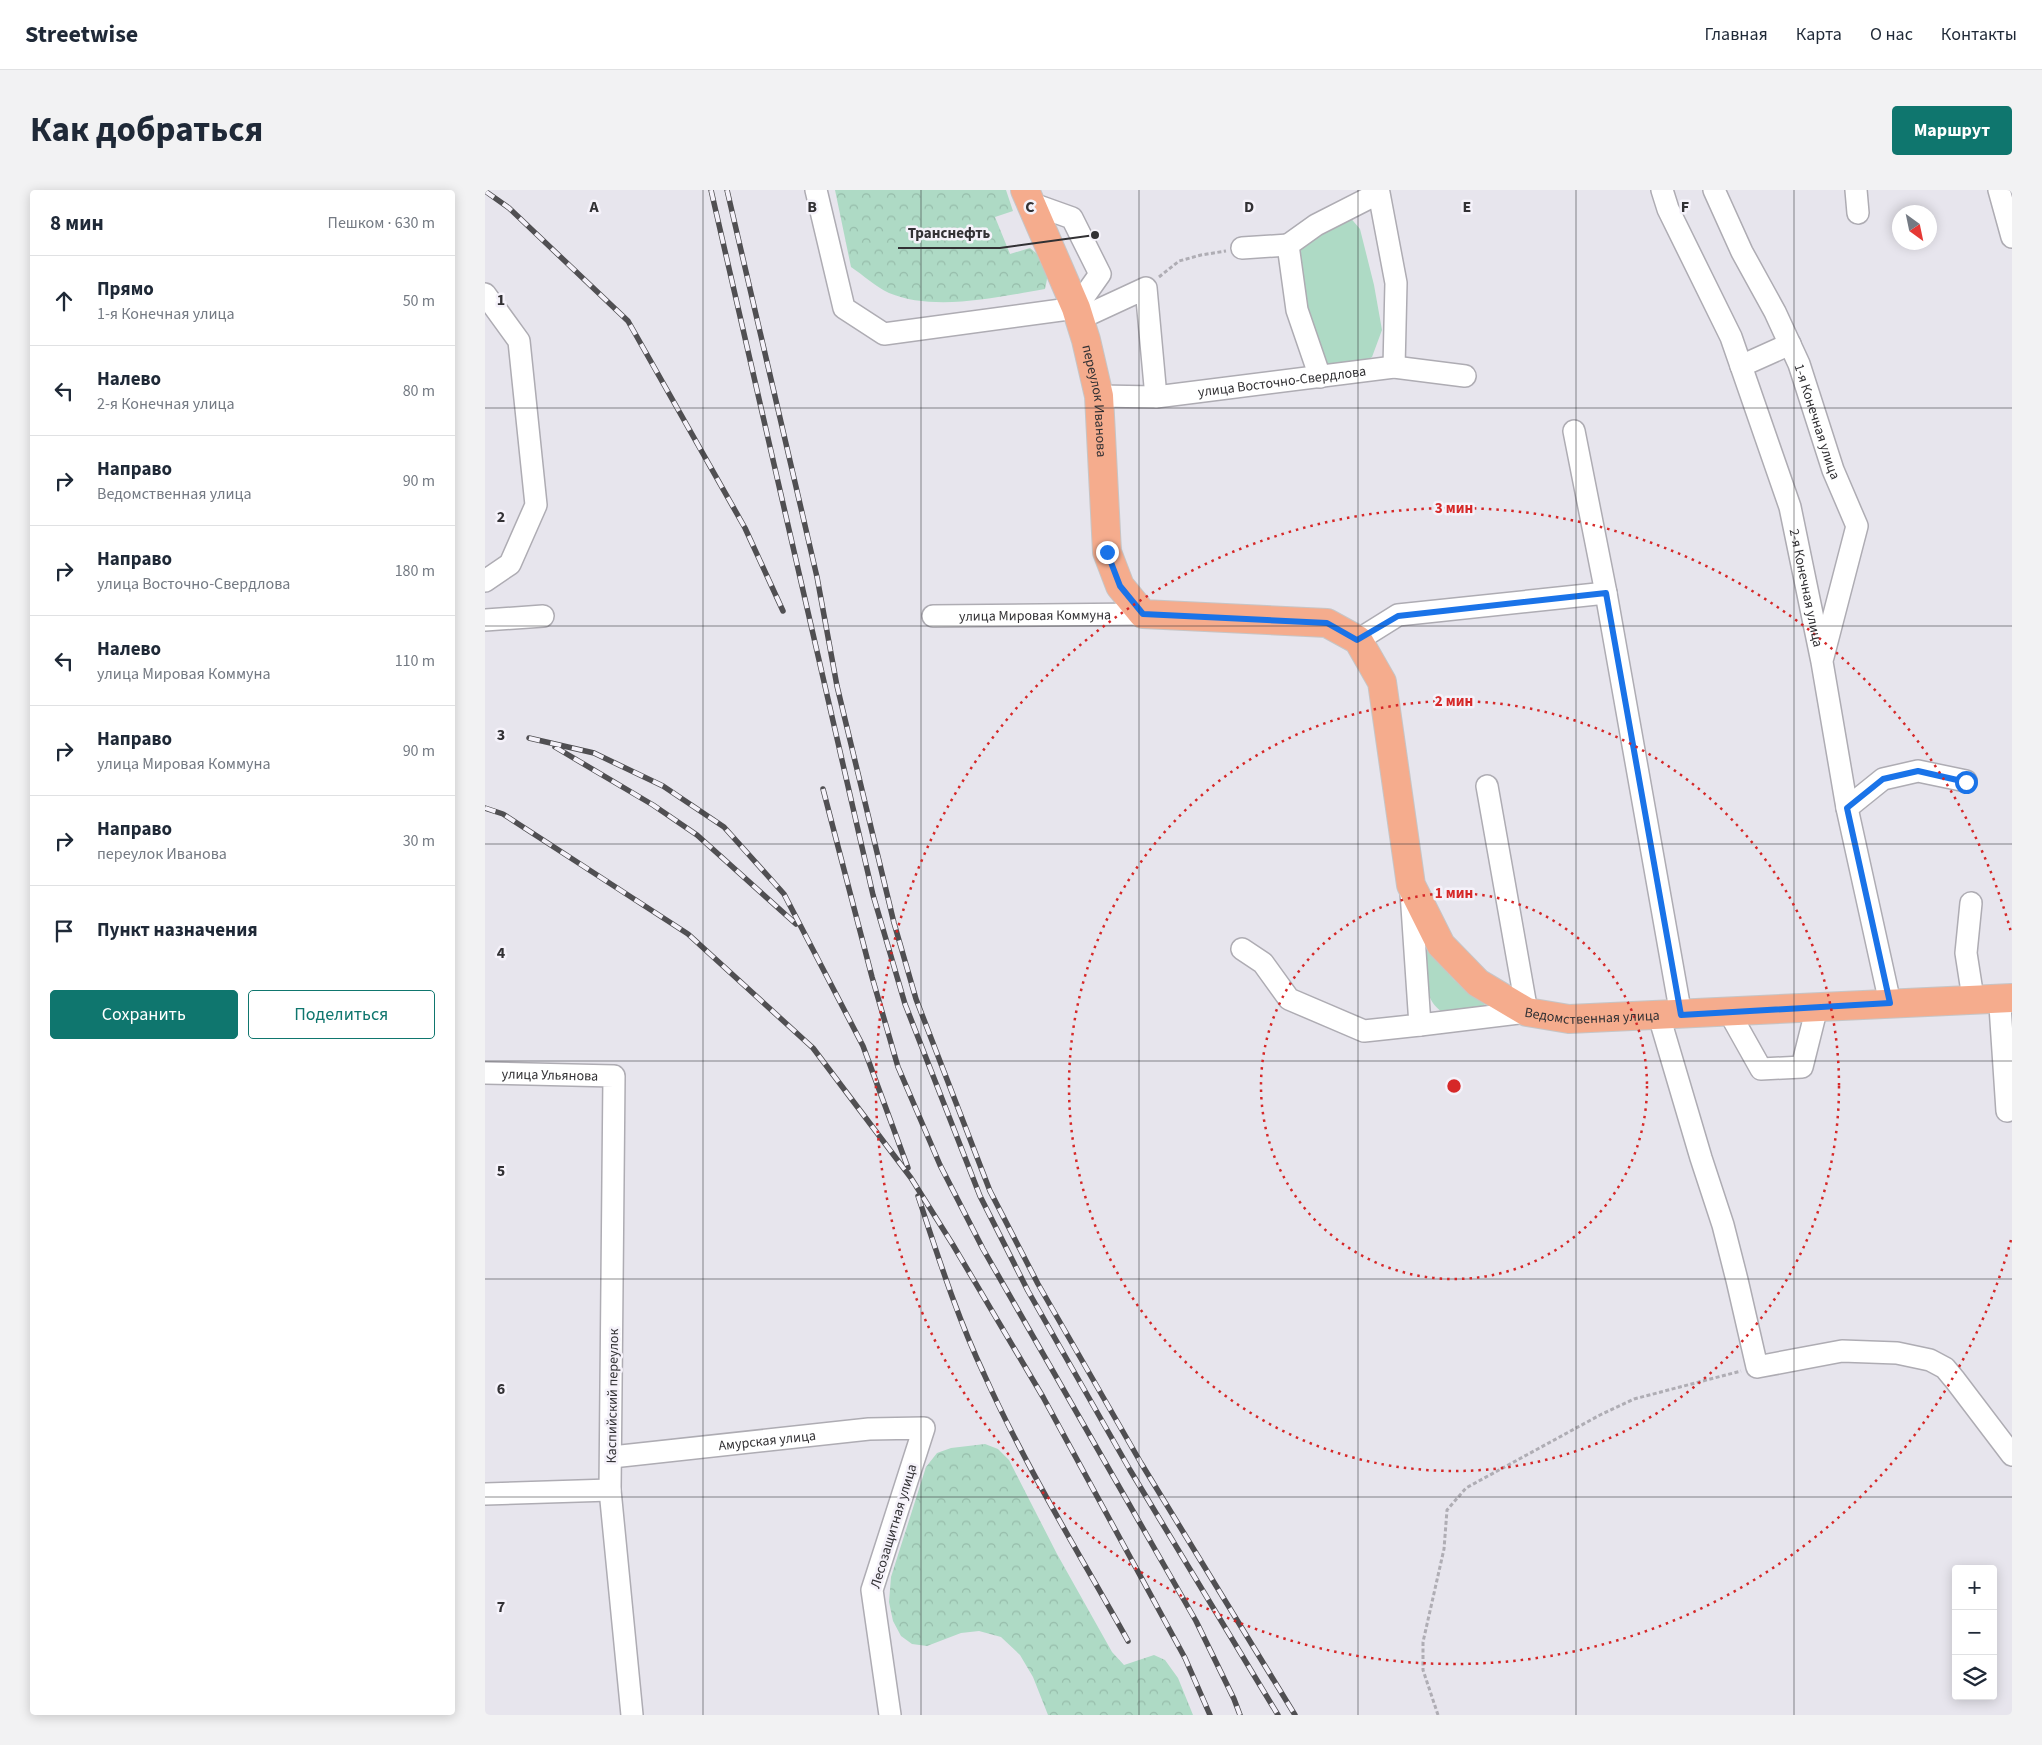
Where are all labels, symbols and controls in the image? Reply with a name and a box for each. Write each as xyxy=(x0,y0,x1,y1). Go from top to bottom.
text: Streetwise xyxy=(25,17,138,52)
text: Главная xyxy=(1705,22,1768,47)
text: Карта xyxy=(1796,22,1842,47)
text: О нас xyxy=(1870,22,1913,47)
text: Контакты xyxy=(1941,22,2017,47)
text: Как добраться xyxy=(30,105,263,155)
button: Маршрут xyxy=(1892,106,2012,155)
text: A xyxy=(588,196,599,218)
text: B xyxy=(807,196,817,218)
text: C xyxy=(1025,196,1035,218)
text: D xyxy=(1244,196,1254,218)
text: E xyxy=(1463,196,1471,218)
text: F xyxy=(1681,196,1689,218)
north arrow xyxy=(1892,205,1937,250)
text: 8 мин xyxy=(50,208,104,238)
text: Пешком · 630 m xyxy=(328,212,435,234)
callout: Транснефть xyxy=(898,218,1000,248)
text: Транснефть xyxy=(908,223,991,244)
text: Прямо xyxy=(97,276,154,303)
icon: ahead xyxy=(50,287,78,315)
text: 1 xyxy=(497,289,505,311)
text: 50 m xyxy=(403,290,435,312)
text: 1-я Конечная улица xyxy=(97,303,235,325)
street label: переулок Иванова xyxy=(1076,343,1111,458)
street label: 1-я Конечная улица xyxy=(1789,361,1845,483)
street label: улица Восточно-Свердлова xyxy=(1197,362,1367,403)
text: Налево xyxy=(97,366,161,393)
icon: left xyxy=(50,377,78,405)
text: 80 m xyxy=(403,380,435,402)
text: 2-я Конечная улица xyxy=(97,393,235,415)
text: Направо xyxy=(97,456,172,483)
icon: right xyxy=(50,467,78,495)
text: 90 m xyxy=(403,470,435,492)
text: Ведомственная улица xyxy=(97,483,252,505)
text: 3 мин xyxy=(1435,498,1473,519)
text: 2 xyxy=(497,506,505,528)
street label: 2-я Конечная улица xyxy=(1784,527,1828,649)
route end xyxy=(1096,541,1119,564)
text: Направо xyxy=(97,546,172,573)
icon: right xyxy=(50,557,78,585)
text: 180 m xyxy=(395,560,435,582)
text: улица Восточно-Свердлова xyxy=(97,573,290,595)
street label: улица Мировая Коммуна xyxy=(959,605,1111,627)
text: Налево xyxy=(97,636,161,663)
icon: left xyxy=(50,647,78,675)
text: 110 m xyxy=(395,650,435,672)
text: улица Мировая Коммуна xyxy=(97,663,271,685)
text: 2 мин xyxy=(1435,691,1473,712)
text: 3 xyxy=(497,724,505,746)
text: Направо xyxy=(97,726,172,753)
icon: right xyxy=(50,737,78,765)
text: 90 m xyxy=(403,740,435,762)
text: улица Мировая Коммуна xyxy=(97,753,271,775)
route start xyxy=(1955,771,1978,794)
text: Направо xyxy=(97,816,172,843)
icon: right xyxy=(50,827,78,855)
text: 30 m xyxy=(403,830,435,852)
text: переулок Иванова xyxy=(97,843,227,865)
text: 1 мин xyxy=(1435,883,1473,904)
icon: arrive xyxy=(50,917,78,945)
text: Пункт назначения xyxy=(97,917,258,944)
text: 4 xyxy=(497,942,506,964)
button: Сохранить xyxy=(50,990,238,1039)
button: Поделиться xyxy=(248,990,435,1039)
street label: Ведомственная улица xyxy=(1523,1003,1660,1030)
street label: улица Ульянова xyxy=(501,1064,599,1087)
centre of rings xyxy=(1445,1077,1463,1095)
text: 5 xyxy=(497,1160,505,1182)
street label: Каспийский переулок xyxy=(602,1328,624,1464)
text: 6 xyxy=(497,1378,505,1400)
street label: Амурская улица xyxy=(717,1426,817,1456)
street label: Лесозащитная улица xyxy=(865,1462,922,1591)
map controls xyxy=(1952,1565,1997,1700)
button: + xyxy=(1952,1565,1997,1610)
text: 7 xyxy=(497,1596,505,1618)
button: − xyxy=(1952,1610,1997,1655)
button: layers xyxy=(1952,1655,1997,1700)

